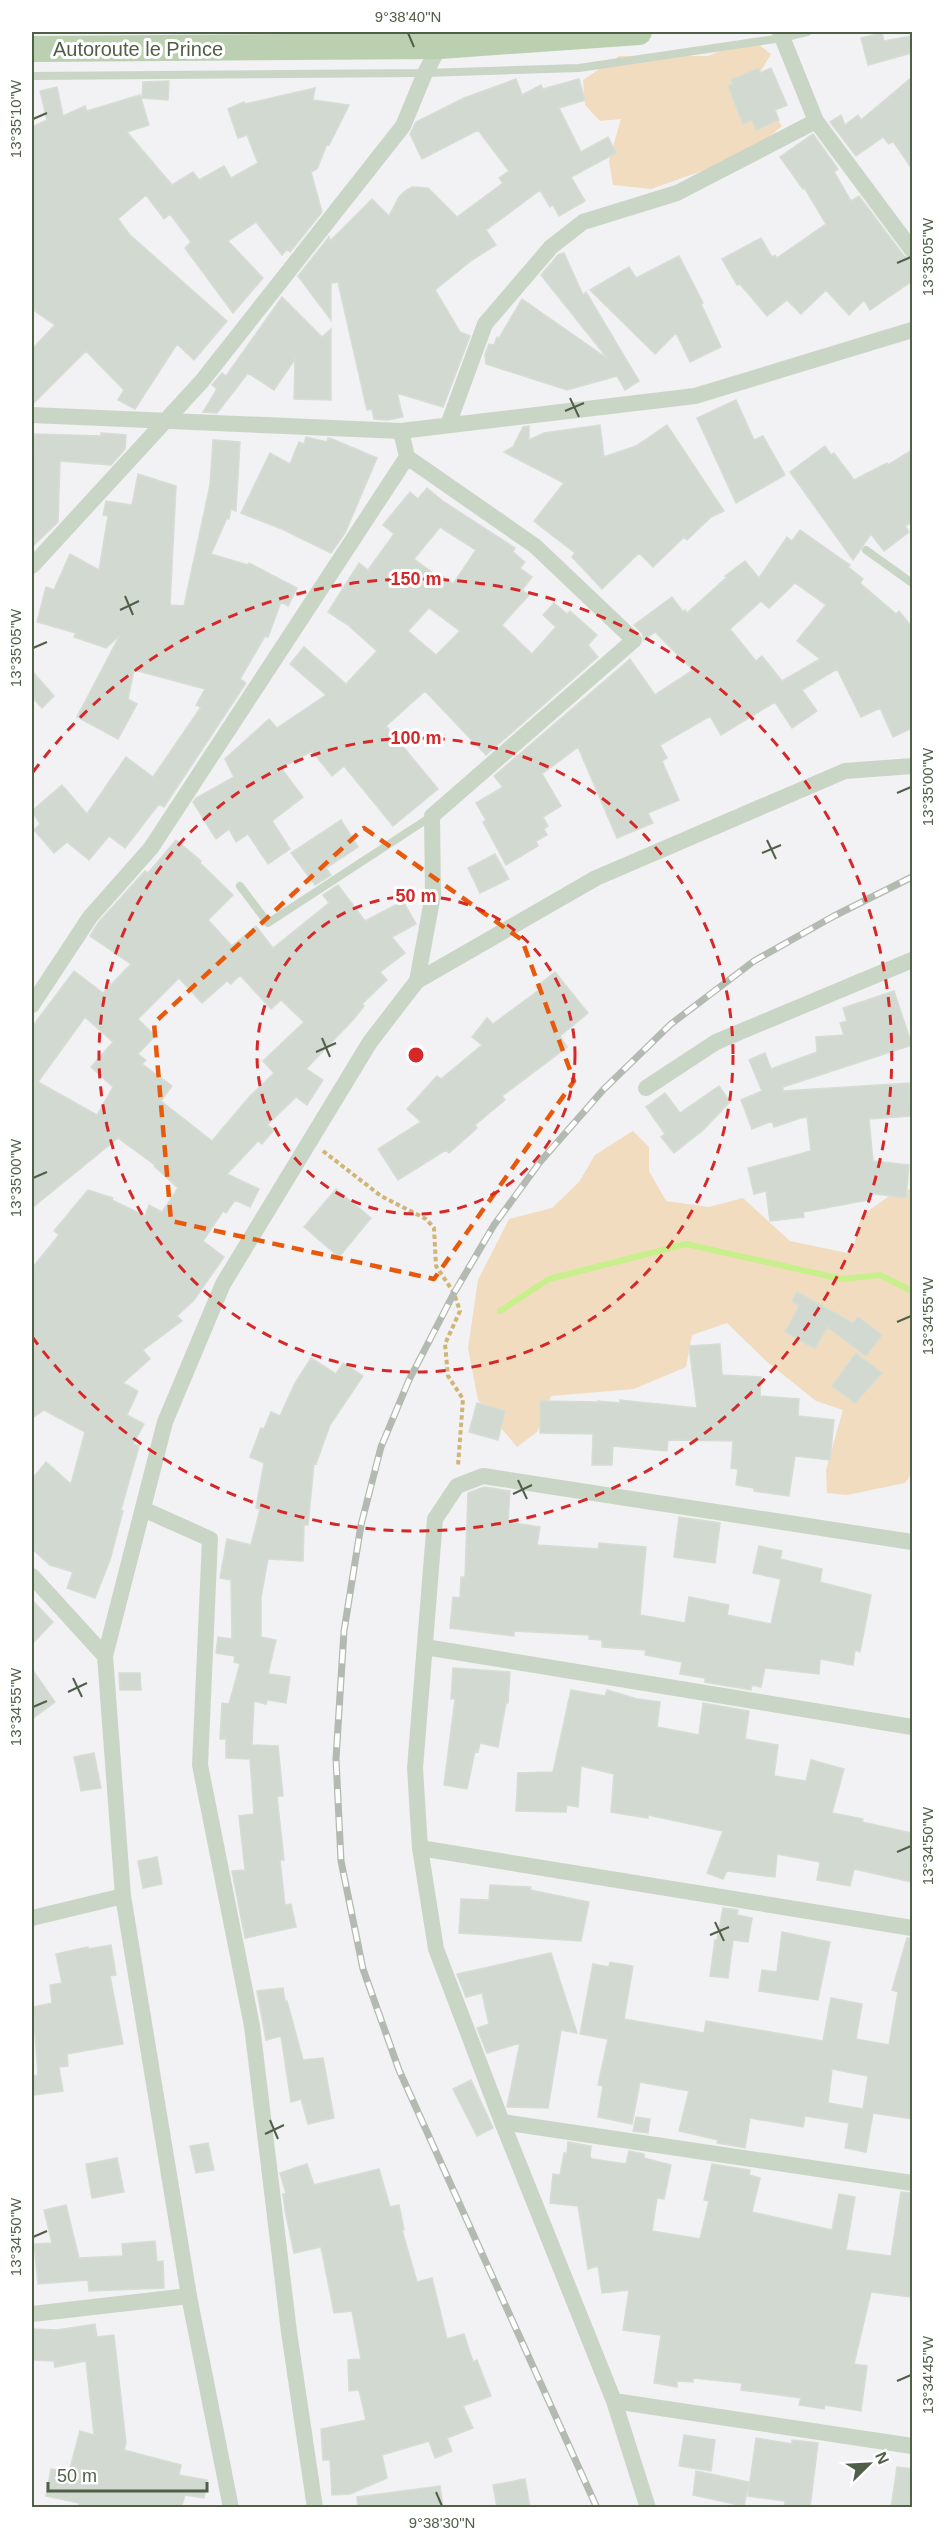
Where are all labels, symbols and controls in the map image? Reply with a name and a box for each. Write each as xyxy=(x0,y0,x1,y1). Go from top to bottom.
text: 9°38'40"N xyxy=(375,8,441,25)
street label: Autoroute le Prince xyxy=(53,38,223,60)
text: 13°35'10"W xyxy=(7,79,24,158)
text: 13°35'05"W xyxy=(919,217,936,296)
text: 150 m xyxy=(390,569,442,589)
text: 13°35'05"W xyxy=(7,608,24,687)
text: 100 m xyxy=(390,728,442,748)
text: 13°35'00"W xyxy=(919,747,936,826)
text: 50 m xyxy=(395,886,437,906)
centre of rings xyxy=(406,1045,426,1065)
text: 13°35'00"W xyxy=(7,1138,24,1217)
text: 13°34'55"W xyxy=(919,1276,936,1355)
text: 13°34'55"W xyxy=(7,1667,24,1746)
text: 13°34'50"W xyxy=(919,1806,936,1885)
text: 13°34'50"W xyxy=(7,2197,24,2276)
text: 13°34'45"W xyxy=(919,2335,936,2414)
north arrow xyxy=(839,2434,899,2494)
text: N xyxy=(872,2449,892,2467)
scale bar xyxy=(48,2455,207,2493)
text: 50 m xyxy=(57,2466,97,2486)
text: 9°38'30"N xyxy=(409,2514,475,2531)

